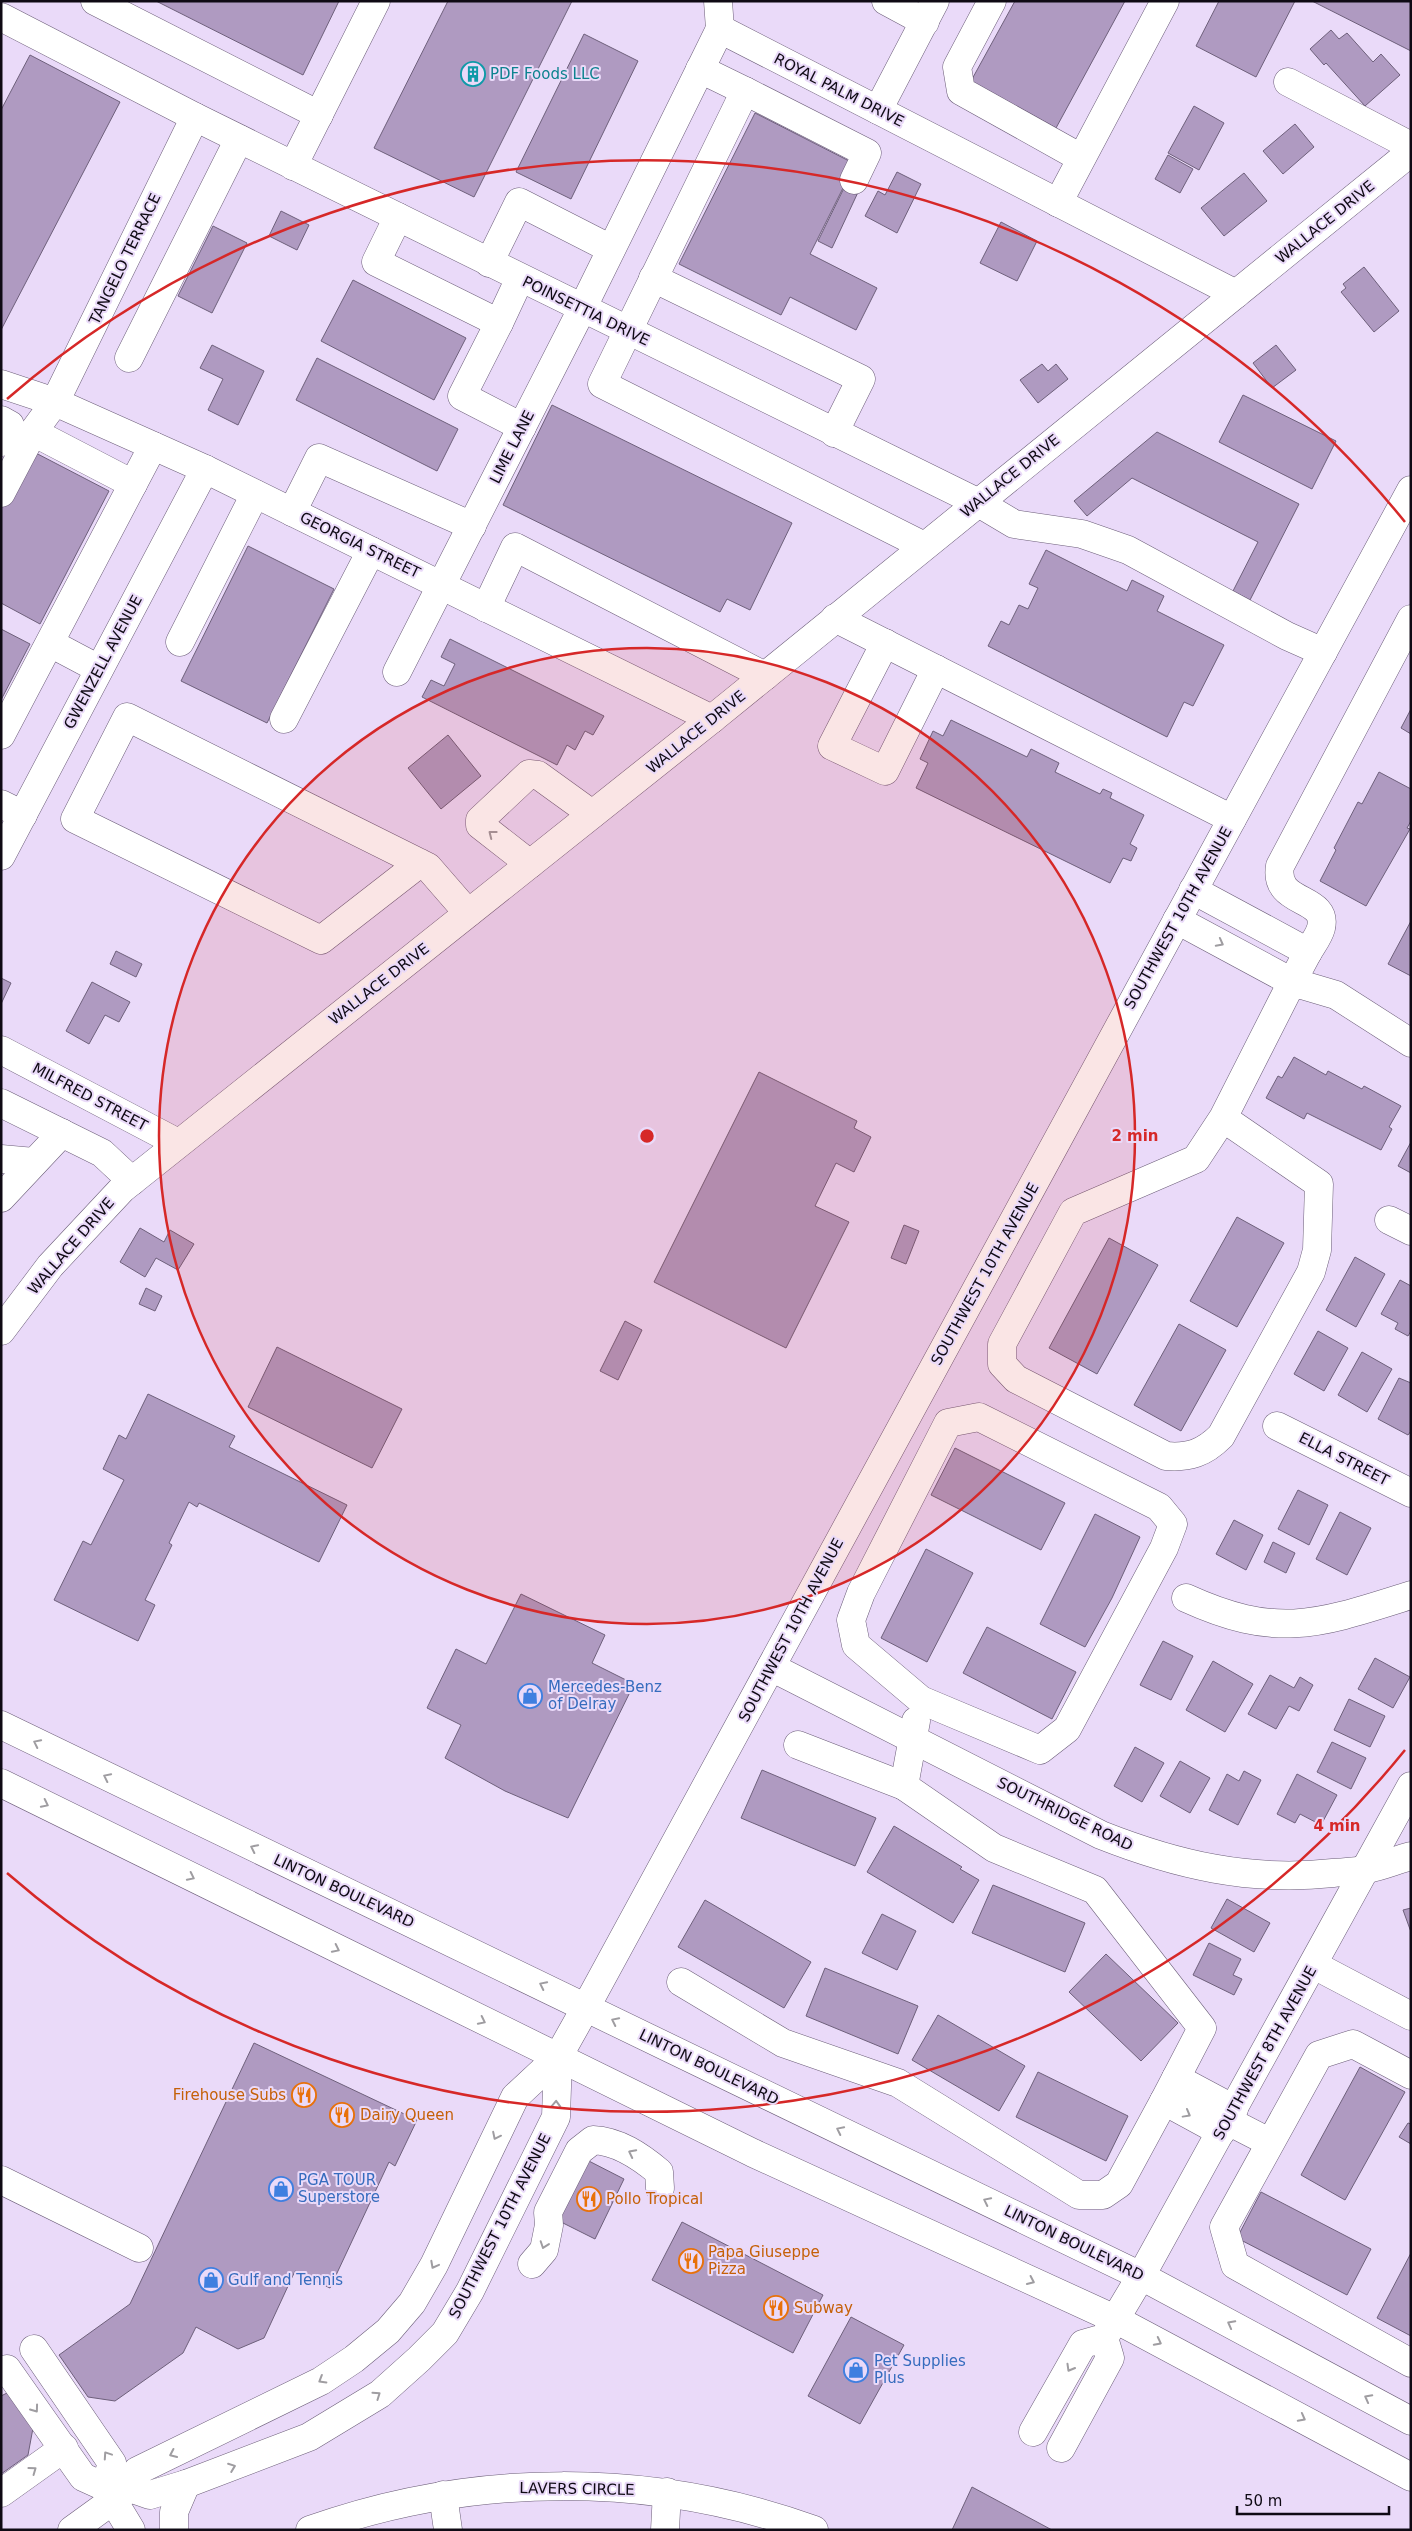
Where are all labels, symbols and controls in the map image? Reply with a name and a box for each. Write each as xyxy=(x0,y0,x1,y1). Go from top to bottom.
street label: ROYAL PALM DRIVE xyxy=(771,49,907,131)
building icon: PDF Foods LLC xyxy=(460,61,486,87)
place label: PDF Foods LLC xyxy=(490,65,600,83)
street label: WALLACE DRIVE xyxy=(1272,177,1378,267)
street label: TANGELO TERRACE xyxy=(85,190,165,328)
street label: POINSETTIA DRIVE xyxy=(520,272,652,350)
street label: LIME LANE xyxy=(486,407,538,487)
street label: WALLACE DRIVE xyxy=(957,431,1063,521)
street label: GEORGIA STREET xyxy=(297,508,424,582)
street label: GWENZELL AVENUE xyxy=(60,592,146,732)
street label: WALLACE DRIVE xyxy=(643,687,749,777)
street label: SOUTHWEST 10TH AVENUE xyxy=(1120,824,1236,1012)
one-way arrow xyxy=(489,831,498,839)
one-way arrow xyxy=(1215,937,1224,947)
street label: WALLACE DRIVE xyxy=(325,939,433,1029)
street label: MILFRED STREET xyxy=(29,1059,151,1135)
centre of rings xyxy=(638,1127,656,1145)
text: 2 min xyxy=(1111,1127,1159,1145)
street label: SOUTHWEST 10TH AVENUE xyxy=(927,1180,1043,1368)
street label: WALLACE DRIVE xyxy=(24,1194,118,1298)
street label: ELLA STREET xyxy=(1296,1429,1393,1490)
street label: SOUTHWEST 10TH AVENUE xyxy=(735,1535,847,1725)
place label: Mercedes-Benz of Delray xyxy=(548,1678,662,1713)
shop icon: Mercedes-Benz of Delray xyxy=(517,1683,543,1709)
one-way arrow xyxy=(33,1738,42,1749)
one-way arrow xyxy=(104,1773,113,1783)
street label: SOUTHRIDGE ROAD xyxy=(994,1773,1136,1855)
one-way arrow xyxy=(40,1798,49,1809)
text: 4 min xyxy=(1313,1817,1361,1835)
one-way arrow xyxy=(250,1844,259,1854)
street label: LINTON BOULEVARD xyxy=(271,1850,417,1932)
one-way arrow xyxy=(185,1870,194,1880)
one-way arrow xyxy=(331,1943,340,1953)
street label: SOUTHWEST 8TH AVENUE xyxy=(1210,1963,1320,2143)
one-way arrow xyxy=(539,1981,548,1991)
one-way arrow xyxy=(477,2015,486,2025)
one-way arrow xyxy=(611,2017,620,2027)
street label: LINTON BOULEVARD xyxy=(636,2025,782,2109)
restaurant icon: Firehouse Subs xyxy=(291,2082,317,2108)
place label: Firehouse Subs xyxy=(173,2086,286,2104)
one-way arrow xyxy=(551,2099,562,2107)
restaurant icon: Dairy Queen xyxy=(329,2102,355,2128)
place label: Dairy Queen xyxy=(360,2106,454,2124)
one-way arrow xyxy=(1182,2108,1191,2118)
one-way arrow xyxy=(836,2126,845,2136)
street label: SOUTHWEST 10TH AVENUE xyxy=(445,2130,555,2322)
one-way arrow xyxy=(492,2131,503,2140)
one-way arrow xyxy=(628,2149,637,2159)
place label: PGA TOUR Superstore xyxy=(298,2171,380,2206)
shop icon: PGA TOUR Superstore xyxy=(268,2176,294,2202)
restaurant icon: Pollo Tropical xyxy=(576,2186,602,2212)
place label: Pollo Tropical xyxy=(606,2190,703,2208)
one-way arrow xyxy=(983,2197,992,2207)
street label: LINTON BOULEVARD xyxy=(1001,2201,1147,2285)
one-way arrow xyxy=(540,2241,550,2249)
place label: Papa Giuseppe Pizza xyxy=(708,2243,820,2278)
restaurant icon: Papa Giuseppe Pizza xyxy=(678,2248,704,2274)
one-way arrow xyxy=(430,2260,440,2269)
shop icon: Gulf and Tennis xyxy=(198,2267,224,2293)
place label: Gulf and Tennis xyxy=(228,2271,343,2289)
one-way arrow xyxy=(1026,2274,1035,2285)
restaurant icon: Subway xyxy=(763,2295,789,2321)
place label: Subway xyxy=(794,2299,853,2317)
one-way arrow xyxy=(1227,2320,1236,2330)
one-way arrow xyxy=(1153,2336,1162,2346)
place label: Pet Supplies Plus xyxy=(874,2352,966,2387)
shop icon: Pet Supplies Plus xyxy=(843,2357,869,2383)
one-way arrow xyxy=(1066,2362,1076,2371)
one-way arrow xyxy=(319,2373,328,2383)
one-way arrow xyxy=(371,2392,380,2401)
one-way arrow xyxy=(1364,2394,1373,2404)
one-way arrow xyxy=(30,2403,38,2412)
one-way arrow xyxy=(1297,2412,1306,2422)
one-way arrow xyxy=(170,2448,179,2458)
one-way arrow xyxy=(104,2451,113,2461)
one-way arrow xyxy=(227,2462,236,2473)
one-way arrow xyxy=(27,2467,37,2476)
street label: LAVERS CIRCLE xyxy=(519,2479,635,2499)
scale bar xyxy=(1237,2484,1390,2516)
text: 50 m xyxy=(1244,2492,1282,2510)

